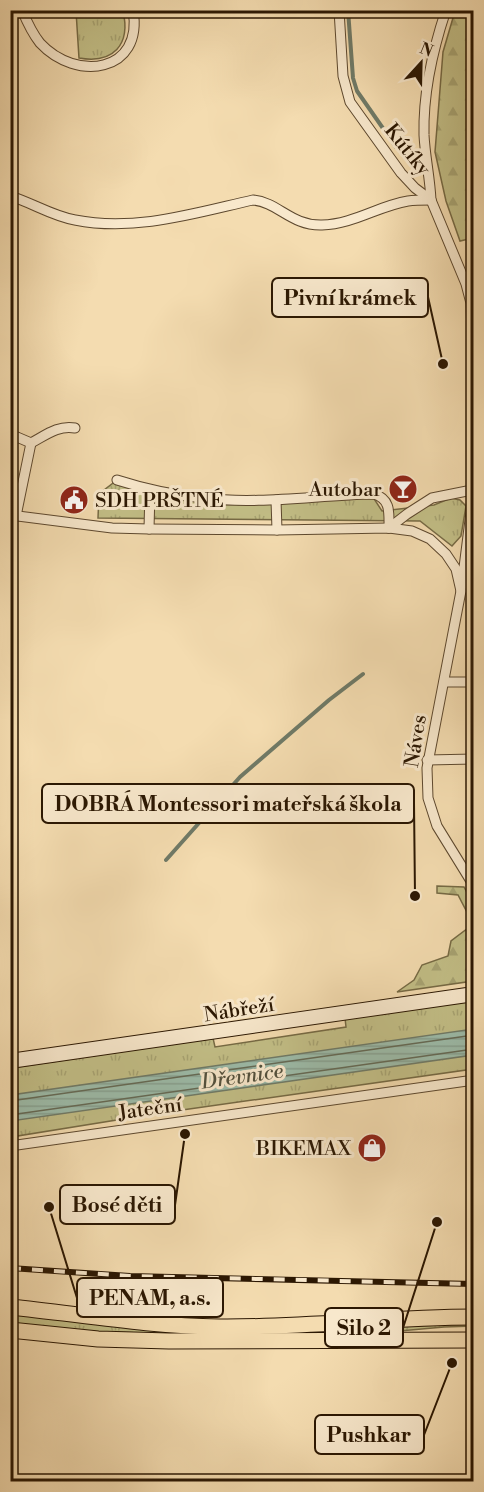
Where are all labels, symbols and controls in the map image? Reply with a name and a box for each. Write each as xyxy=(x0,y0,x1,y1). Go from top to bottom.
north arrow xyxy=(391,33,451,93)
text: N xyxy=(417,38,436,62)
street label: Kútíky xyxy=(378,119,436,181)
callout: Pivní krámek xyxy=(272,278,428,317)
text: Pivní krámek xyxy=(284,286,417,312)
bar icon: Autobar xyxy=(387,473,419,505)
place label: Autobar xyxy=(308,478,382,503)
public building icon: SDH PRŠTNÉ xyxy=(58,484,90,516)
place label: SDH PRŠTNÉ xyxy=(95,488,224,514)
street label: Náves xyxy=(400,713,433,769)
callout: DOBRÁ Montessori mateřská škola xyxy=(42,784,414,823)
text: DOBRÁ Montessori mateřská škola xyxy=(54,790,402,818)
street label: Nábřeží xyxy=(202,992,278,1028)
water label: Dřevnice xyxy=(198,1058,285,1096)
street label: Jateční xyxy=(116,1092,185,1126)
shop icon: BIKEMAX xyxy=(356,1132,388,1164)
place label: BIKEMAX xyxy=(255,1137,352,1162)
callout: Bosé děti xyxy=(60,1185,175,1224)
text: Bosé děti xyxy=(72,1193,163,1219)
callout: PENAM, a.s. xyxy=(77,1278,223,1317)
text: PENAM, a.s. xyxy=(89,1286,211,1312)
callout: Silo 2 xyxy=(325,1308,403,1347)
text: Silo 2 xyxy=(337,1316,391,1342)
callout: Pushkar xyxy=(315,1415,424,1454)
text: Pushkar xyxy=(326,1423,412,1449)

